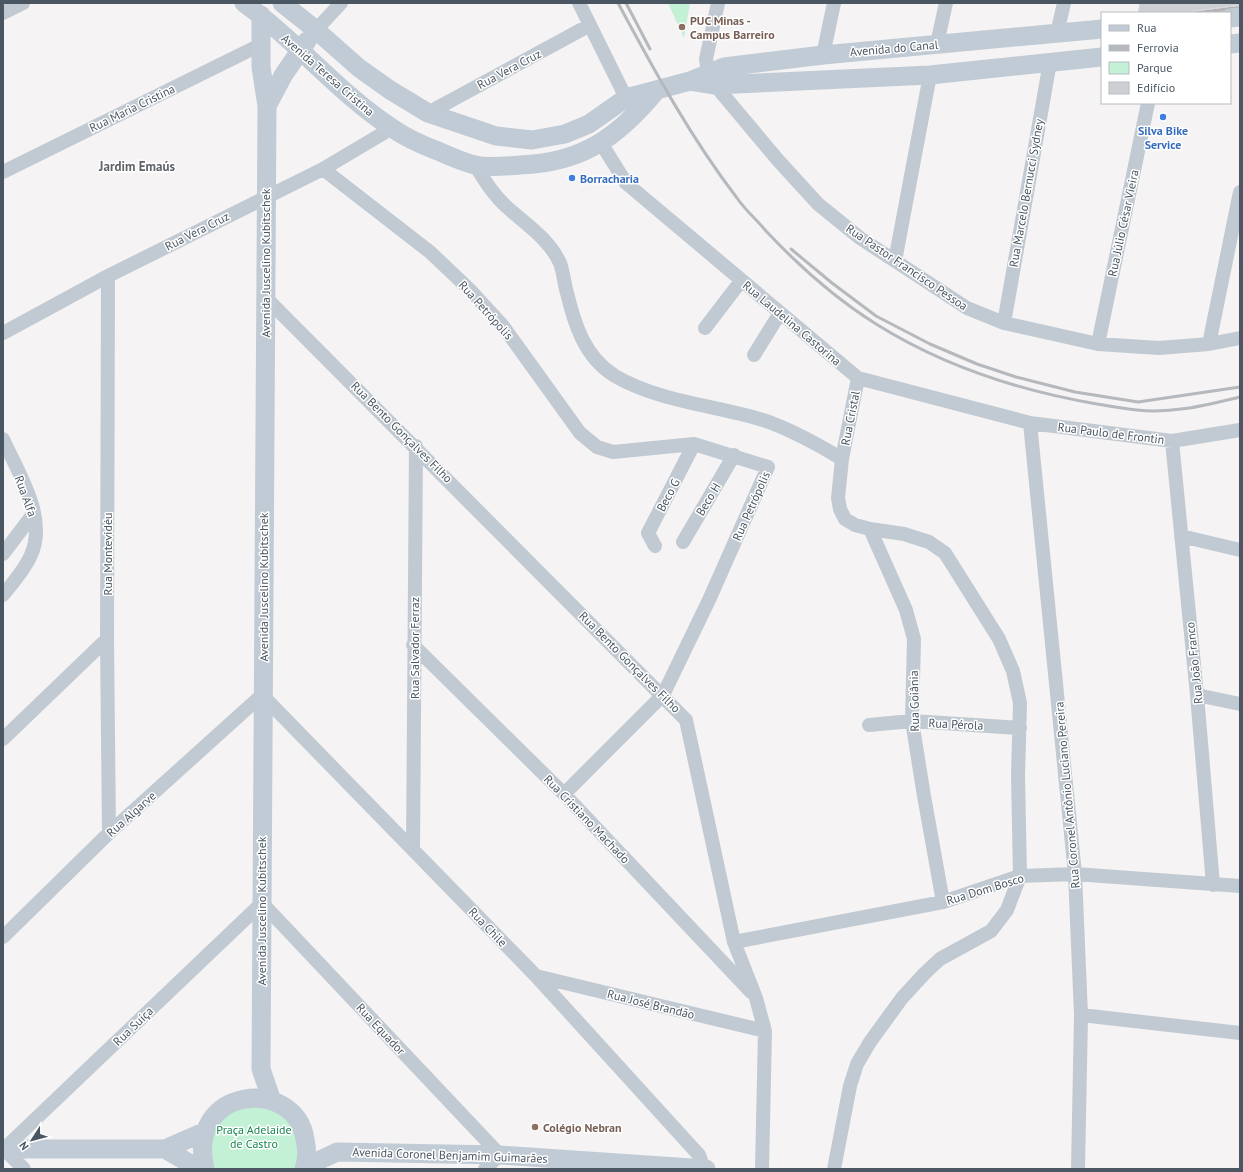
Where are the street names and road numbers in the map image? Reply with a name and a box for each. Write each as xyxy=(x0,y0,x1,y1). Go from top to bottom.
street label: Avenida Teresa Cristina xyxy=(279,31,377,119)
street label: Avenida do Canal xyxy=(849,37,939,59)
street label: Rua Vera Cruz xyxy=(474,46,544,92)
street label: Rua Maria Cristina xyxy=(87,81,177,135)
street label: Rua Marcelo Bernucci Sydney xyxy=(1006,117,1046,268)
street label: Rua Júlio César Vieira xyxy=(1104,168,1142,278)
street label: Avenida Juscelino Kubitschek xyxy=(258,188,273,338)
street label: Rua Vera Cruz xyxy=(162,208,232,254)
street label: Rua Pastor Francisco Pessoa xyxy=(843,221,971,313)
street label: Rua Petrópolis xyxy=(456,277,516,343)
street label: Rua Laudelina Castorina xyxy=(740,277,844,369)
street label: Rua Bento Gonçalves Filho xyxy=(348,378,456,486)
street label: Rua Cristal xyxy=(837,389,863,447)
street label: Rua Paulo de Frontin xyxy=(1057,419,1165,447)
street label: Rua Petrópolis xyxy=(729,469,773,543)
street label: Rua Alfa xyxy=(12,473,40,519)
street label: Beco G xyxy=(653,476,683,514)
street label: Beco H xyxy=(692,480,724,518)
street label: Avenida Juscelino Kubitschek xyxy=(256,512,271,662)
street label: Rua Montevidéu xyxy=(100,513,115,595)
street label: Rua Salvador Ferraz xyxy=(407,597,422,699)
street label: Rua Bento Gonçalves Filho xyxy=(576,608,684,716)
street label: Rua João Franco xyxy=(1182,621,1206,705)
street label: Rua Goiânia xyxy=(906,670,922,732)
street label: Rua Coronel Antônio Luciano Pereira xyxy=(1051,701,1083,889)
street label: Rua Pérola xyxy=(928,715,984,733)
street label: Rua Cristiano Machado xyxy=(541,772,633,866)
street label: Rua Algarve xyxy=(103,788,159,840)
street label: Avenida Juscelino Kubitschek xyxy=(254,836,269,986)
street label: Rua Dom Bosco xyxy=(945,870,1025,908)
street label: Rua Chile xyxy=(466,904,510,950)
street label: Rua José Brandão xyxy=(606,986,696,1022)
street label: Rua Equador xyxy=(353,1000,409,1058)
street label: Rua Suíça xyxy=(110,1003,156,1049)
street label: Avenida Coronel Benjamim Guimarães xyxy=(352,1144,548,1166)

